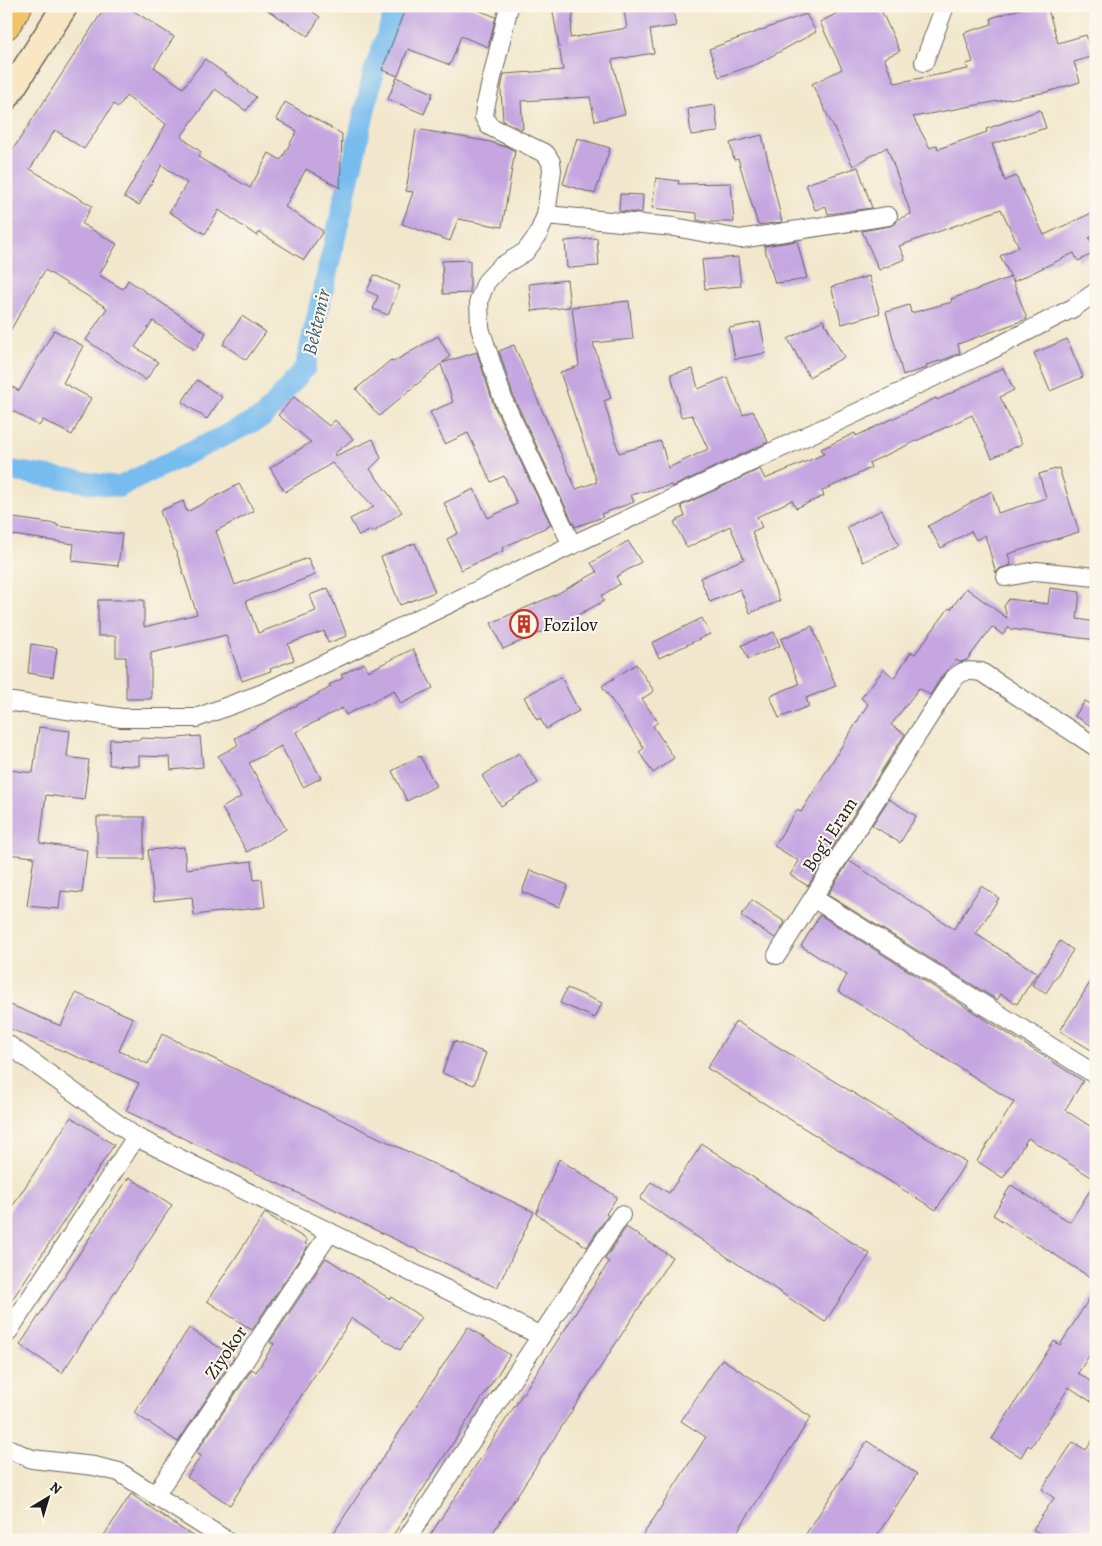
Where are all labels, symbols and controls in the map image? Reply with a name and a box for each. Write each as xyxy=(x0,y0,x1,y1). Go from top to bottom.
water label: Bektemir xyxy=(296,285,337,358)
building icon: Fozilov xyxy=(509,609,539,639)
place label: Fozilov xyxy=(543,612,598,638)
street label: Bog'i Eram xyxy=(796,792,864,877)
street label: Ziyokor xyxy=(198,1321,253,1385)
north arrow xyxy=(22,1474,72,1524)
text: N xyxy=(46,1478,66,1499)

